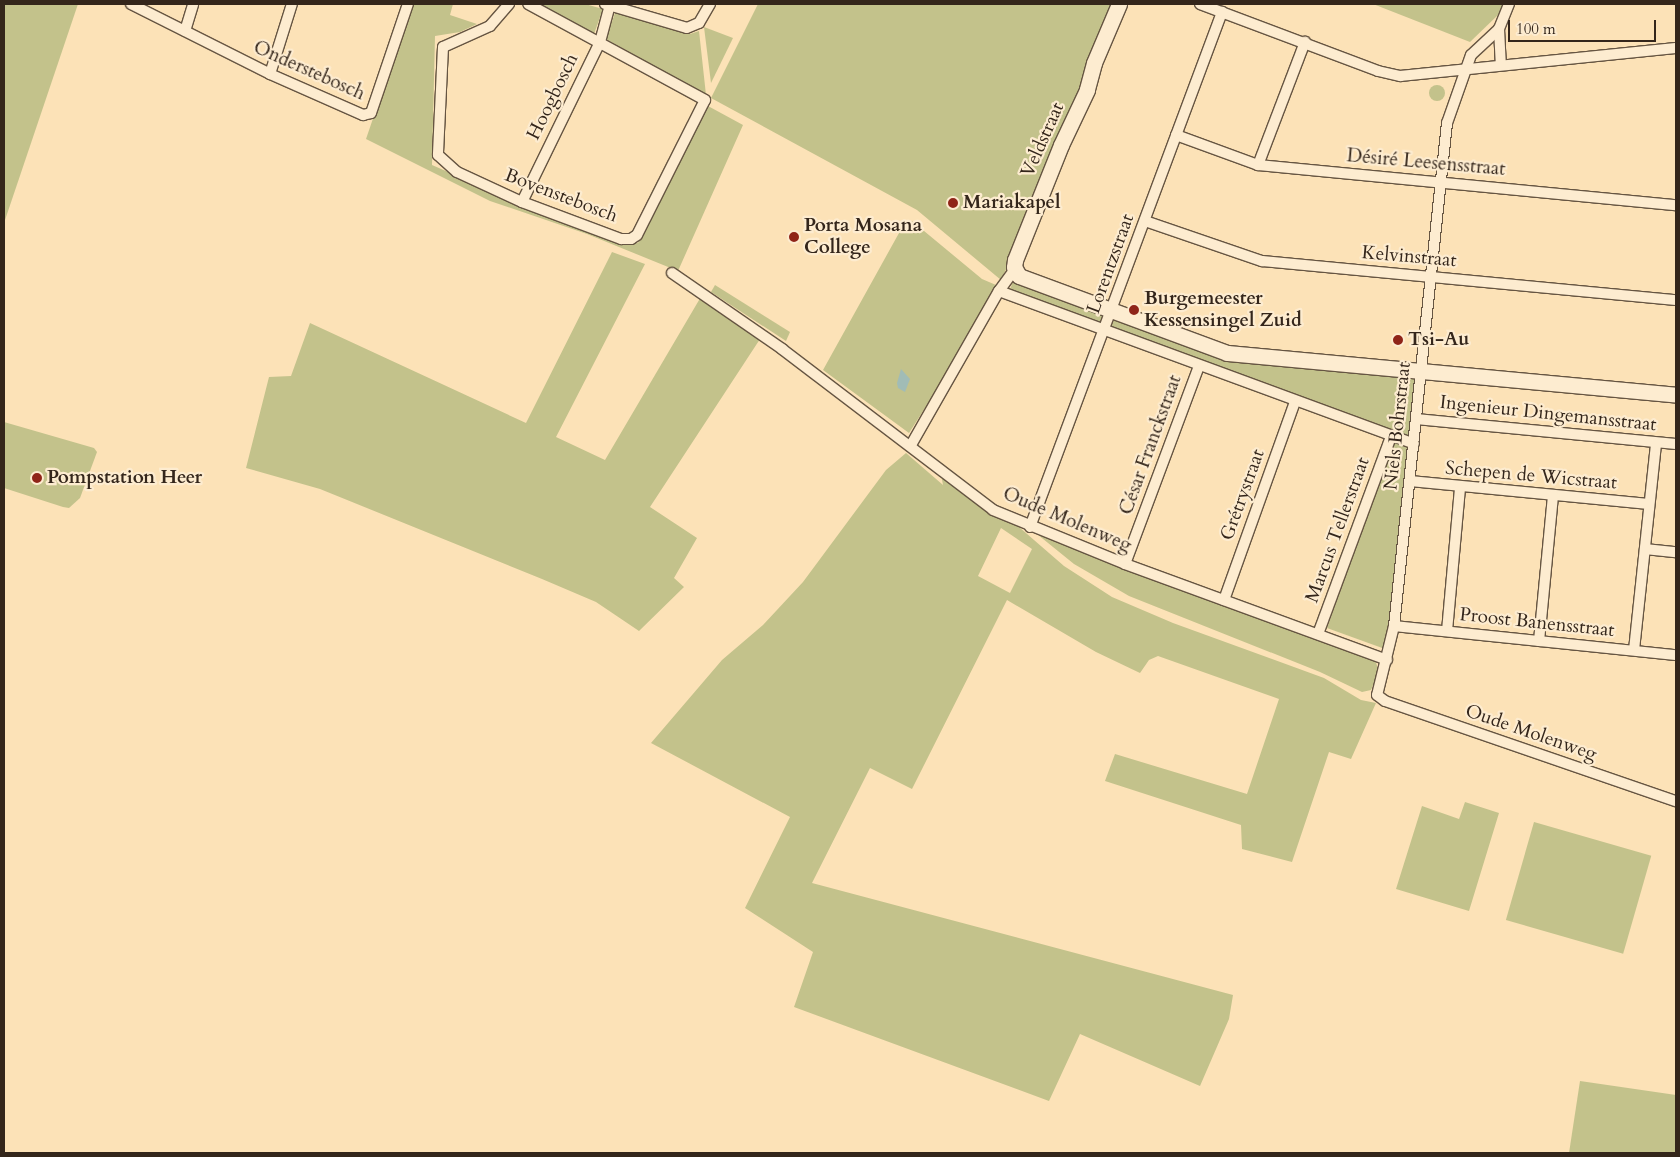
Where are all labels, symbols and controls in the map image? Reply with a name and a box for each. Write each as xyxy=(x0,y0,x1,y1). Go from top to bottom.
scale bar xyxy=(1510,10,1658,42)
text: 100 m xyxy=(1516,19,1556,39)
street label: Onderstebosch xyxy=(250,36,368,106)
street label: Hoogbosch xyxy=(522,50,584,144)
street label: Veldstraat xyxy=(1016,99,1070,181)
street label: Désiré Leesensstraat xyxy=(1346,145,1506,181)
street label: Bovenstebosch xyxy=(501,164,621,228)
place label: Mariakapel xyxy=(963,192,1060,214)
marker: Mariakapel xyxy=(947,197,959,209)
street label: Lorentzstraat xyxy=(1082,211,1140,317)
place label: Porta Mosana College xyxy=(804,215,922,259)
marker: Porta Mosana College xyxy=(788,231,800,243)
street label: Kelvinstraat xyxy=(1361,242,1457,272)
place label: Burgemeester Kessensingel Zuid xyxy=(1144,288,1302,332)
marker: Burgemeester Kessensingel Zuid xyxy=(1128,304,1140,316)
place label: Tsi-Au xyxy=(1408,329,1469,351)
marker: Tsi-Au xyxy=(1392,334,1404,346)
street label: Niels Bohrstraat xyxy=(1380,361,1416,491)
street label: César Franckstraat xyxy=(1115,372,1187,518)
street label: Ingenieur Dingemansstraat xyxy=(1439,391,1657,437)
street label: Grétrystraat xyxy=(1216,446,1270,544)
street label: Marcus Tellerstraat xyxy=(1301,454,1375,606)
street label: Schepen de Wicstraat xyxy=(1444,457,1618,495)
place label: Pompstation Heer xyxy=(47,467,202,489)
marker: Pompstation Heer xyxy=(31,472,43,484)
street label: Oude Molenweg xyxy=(999,483,1135,557)
street label: Proost Banensstraat xyxy=(1458,604,1616,642)
street label: Oude Molenweg xyxy=(1462,700,1600,766)

